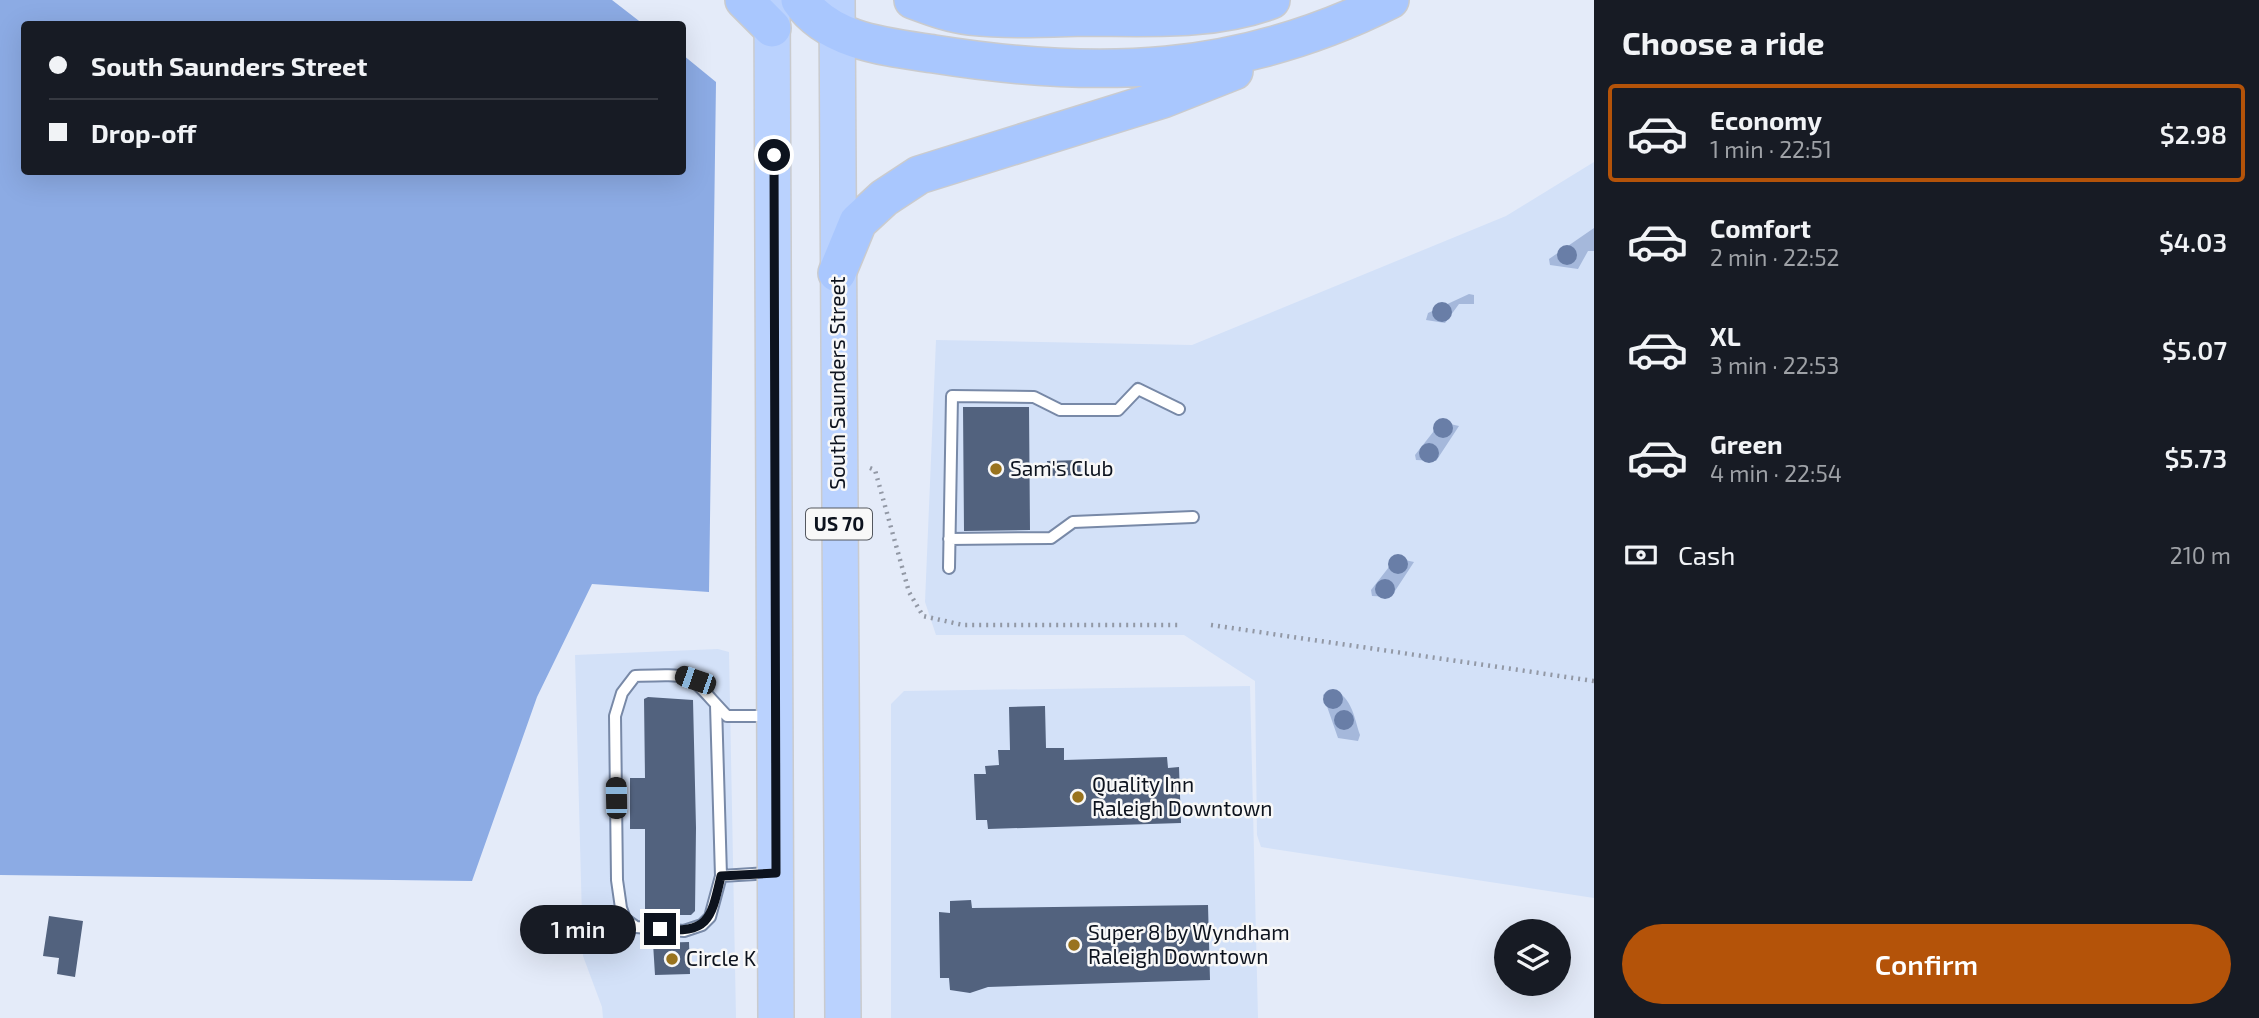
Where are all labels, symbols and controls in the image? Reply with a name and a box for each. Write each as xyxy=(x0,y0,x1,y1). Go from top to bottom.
text: Choose a ride xyxy=(1622,23,1825,61)
text: South Saunders Street xyxy=(91,50,367,81)
icon: car xyxy=(1626,102,1689,165)
text: Economy xyxy=(1710,104,1822,135)
text: Drop-off xyxy=(91,117,196,148)
text: $2.98 xyxy=(2160,118,2227,149)
text: 1 min · 22:51 xyxy=(1710,135,1832,163)
route start xyxy=(758,139,790,171)
icon: car xyxy=(1626,210,1689,273)
text: Comfort xyxy=(1710,212,1811,243)
text: $4.03 xyxy=(2159,226,2227,257)
text: 2 min · 22:52 xyxy=(1710,243,1840,271)
street label: South Saunders Street xyxy=(824,276,849,490)
icon: car xyxy=(1626,318,1689,381)
text: XL xyxy=(1710,320,1741,351)
text: $5.07 xyxy=(2162,334,2227,365)
text: 3 min · 22:53 xyxy=(1710,351,1839,379)
icon: car xyxy=(1626,426,1689,489)
text: Green xyxy=(1710,428,1783,459)
text: $5.73 xyxy=(2164,442,2227,473)
place label: Sam's Club xyxy=(1010,455,1113,480)
text: 4 min · 22:54 xyxy=(1710,459,1842,487)
marker: Sam's Club xyxy=(988,461,1004,477)
road number: US 70 xyxy=(806,509,872,540)
icon: cash xyxy=(1622,536,1660,574)
text: Cash xyxy=(1678,539,1735,570)
text: 210 m xyxy=(2170,541,2231,569)
car xyxy=(672,663,719,697)
place label: Quality Inn Raleigh Downtown xyxy=(1092,771,1273,820)
car xyxy=(606,777,627,819)
marker: Quality Inn Raleigh Downtown xyxy=(1070,789,1086,805)
callout: 1 min xyxy=(520,904,636,954)
route end xyxy=(644,913,676,945)
text: 1 min xyxy=(551,915,605,943)
place label: Super 8 by Wyndham Raleigh Downtown xyxy=(1088,919,1290,968)
map controls xyxy=(1494,919,1571,996)
button: layers xyxy=(1494,919,1571,996)
button: Confirm xyxy=(1622,924,2231,1004)
marker: Super 8 by Wyndham Raleigh Downtown xyxy=(1066,937,1082,953)
place label: Circle K xyxy=(686,945,757,970)
marker: Circle K xyxy=(664,951,680,967)

